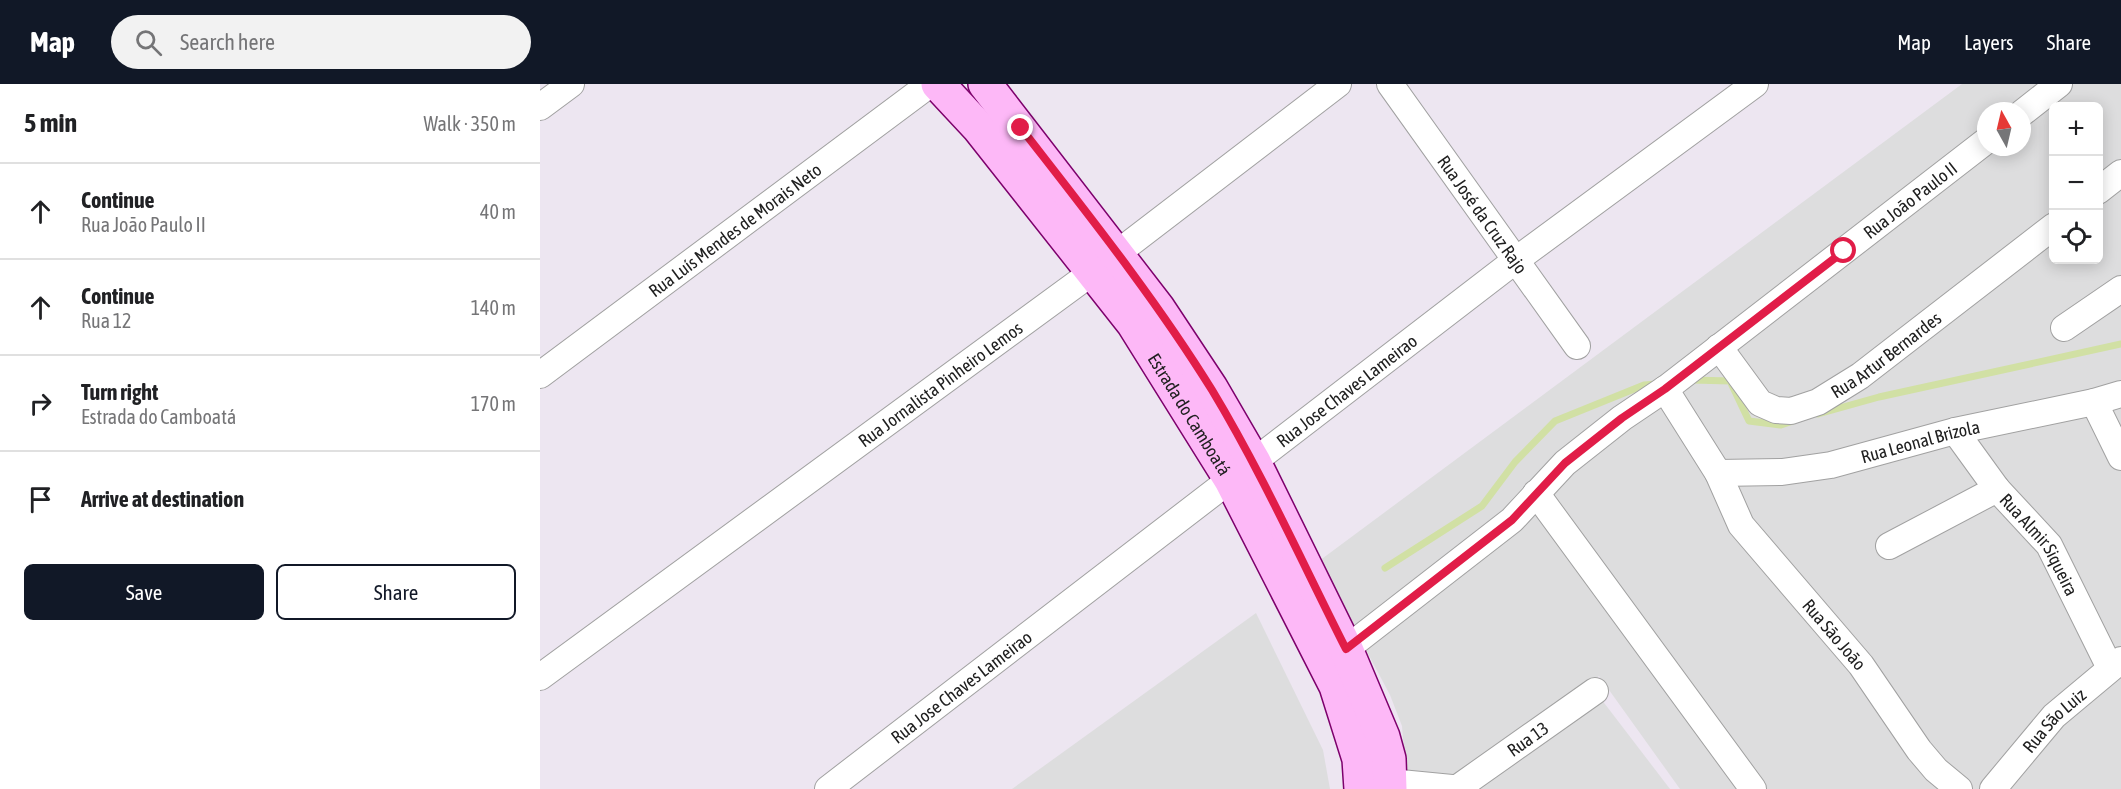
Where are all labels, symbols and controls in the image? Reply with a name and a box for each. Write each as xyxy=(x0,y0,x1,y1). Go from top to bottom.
search box xyxy=(111,15,531,69)
text: Map xyxy=(30,26,75,58)
icon: search xyxy=(132,26,165,59)
text: Search here xyxy=(180,29,275,55)
text: Map xyxy=(1897,30,1931,54)
text: Layers xyxy=(1964,30,2014,54)
text: Share xyxy=(2047,30,2091,54)
north arrow xyxy=(1977,102,2031,156)
map controls xyxy=(2049,102,2103,264)
button: + xyxy=(2049,102,2103,156)
text: 5 min xyxy=(24,108,77,138)
text: Walk · 350 m xyxy=(424,112,516,135)
route end xyxy=(1007,114,1033,140)
street label: Rua José da Cruz Rajo xyxy=(1434,151,1532,277)
button: − xyxy=(2049,156,2103,210)
street label: Rua Joāo Paulo II xyxy=(1859,157,1961,243)
street label: Rua Luís Mendes de Morais Neto xyxy=(644,158,825,301)
text: Continue xyxy=(81,187,155,213)
icon: ahead xyxy=(24,195,57,228)
text: 40 m xyxy=(480,200,516,223)
button: locate xyxy=(2049,210,2103,264)
text: Rua Joāo Paulo II xyxy=(81,213,206,236)
route start xyxy=(1830,237,1856,263)
text: Continue xyxy=(81,283,155,309)
icon: ahead xyxy=(24,291,57,324)
text: 140 m xyxy=(471,296,516,319)
street label: Rua Artur Bernardes xyxy=(1827,307,1945,402)
text: Rua 12 xyxy=(81,309,132,332)
street label: Rua Jornalista Pinheiro Lemos xyxy=(854,317,1026,451)
street label: Rua Jose Chaves Lameirao xyxy=(1272,330,1421,451)
street label: Estrada do Camboatá xyxy=(1144,349,1236,479)
text: Turn right xyxy=(81,379,158,405)
icon: right xyxy=(24,387,57,420)
text: 170 m xyxy=(471,392,516,415)
text: Estrada do Camboatá xyxy=(81,405,236,428)
street label: Rua Leonal Brizola xyxy=(1858,416,1982,467)
icon: arrive xyxy=(24,483,57,516)
text: Arrive at destination xyxy=(81,486,244,512)
street label: Rua Almir Siqueira xyxy=(1996,489,2083,599)
button: Save xyxy=(24,564,264,620)
button: Share xyxy=(276,564,516,620)
street label: Rua Sāo Joāo xyxy=(1798,595,1871,674)
street label: Rua Jose Chaves Lameirao xyxy=(887,626,1036,747)
street label: Rua São Luiz xyxy=(2018,683,2090,756)
street label: Rua 13 xyxy=(1503,717,1552,760)

